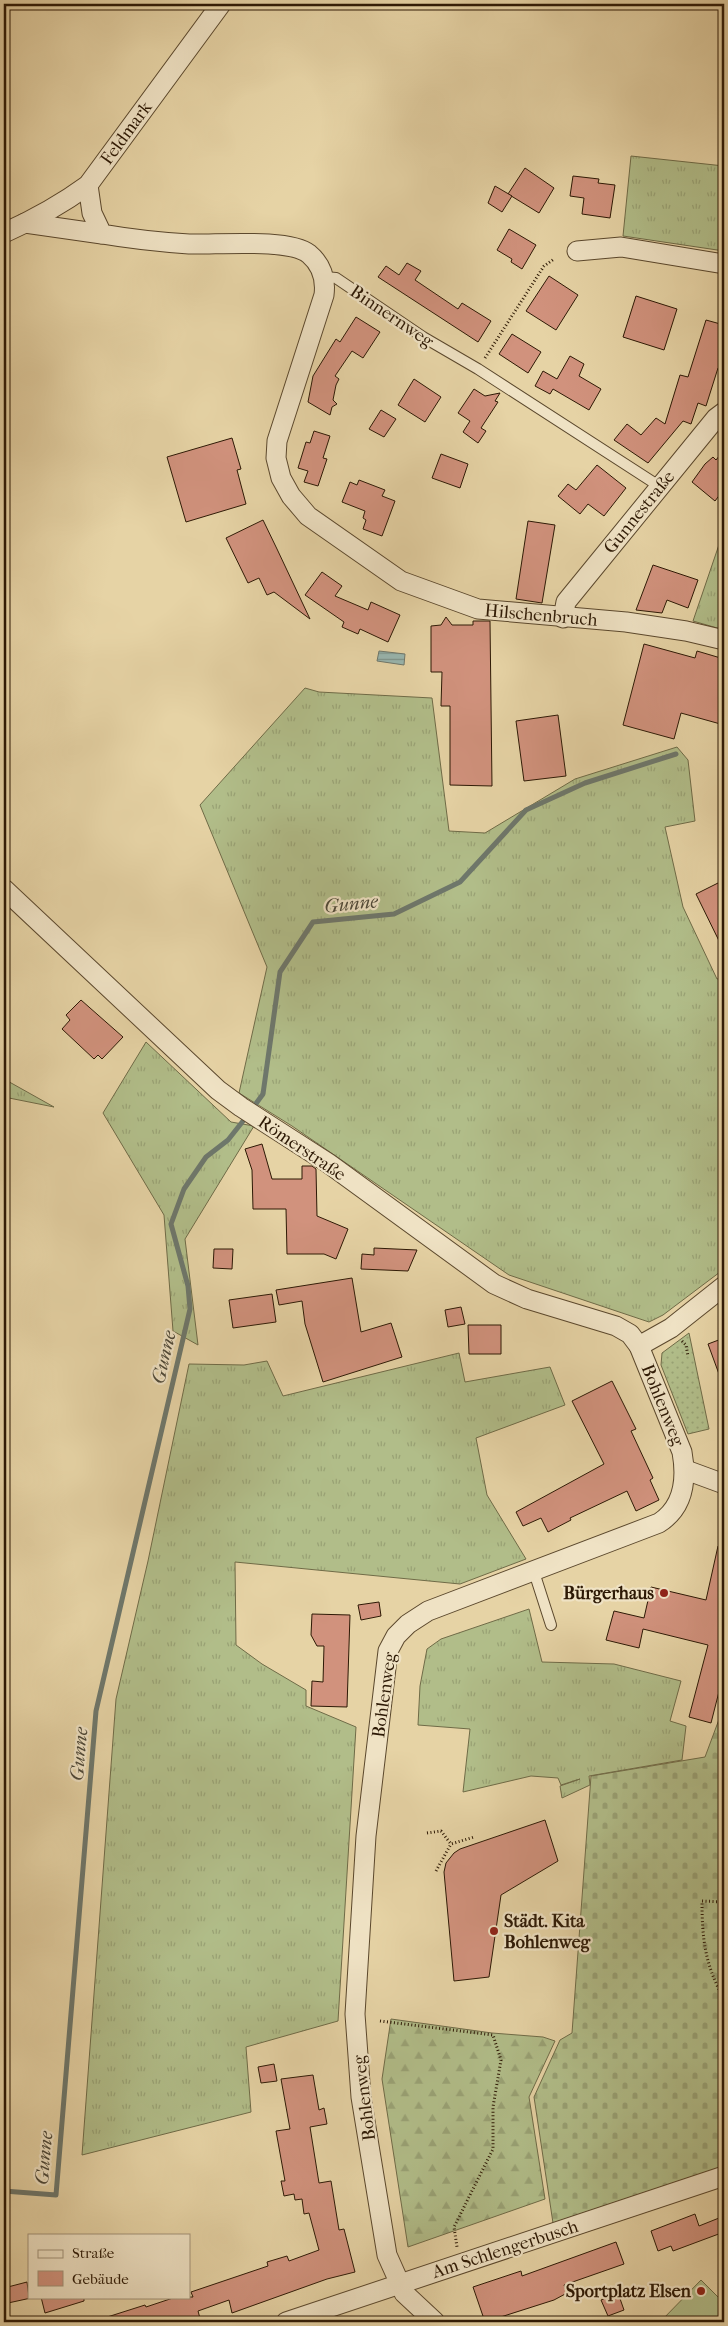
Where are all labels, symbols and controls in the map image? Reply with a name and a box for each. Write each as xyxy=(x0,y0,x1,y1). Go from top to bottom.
street label: Feldmark xyxy=(96,97,157,169)
street label: Binnernweg xyxy=(346,281,438,352)
street label: Gunnestraße xyxy=(600,467,679,558)
street label: Hilschenbruch xyxy=(484,600,598,631)
water label: Gunne xyxy=(323,890,380,918)
street label: Römerstraße xyxy=(254,1111,350,1185)
water label: Gunne xyxy=(147,1327,181,1386)
street label: Bohlenweg xyxy=(637,1361,689,1449)
place label: Bürgerhaus xyxy=(563,1583,654,1604)
marker: Bürgerhaus xyxy=(658,1587,670,1599)
street label: Bohlenweg xyxy=(368,1651,401,1739)
water label: Gunne xyxy=(66,1725,92,1782)
place label: Städt. Kita Bohlenweg xyxy=(504,1911,592,1953)
marker: Städt. Kita Bohlenweg xyxy=(488,1925,500,1937)
street label: Bohlenweg xyxy=(349,2054,380,2142)
water label: Gunne xyxy=(31,2129,57,2186)
street label: Am Schlengerbusch xyxy=(429,2216,581,2283)
legend xyxy=(28,2234,190,2298)
text: Straße xyxy=(72,2244,115,2262)
text: Gebäude xyxy=(72,2270,129,2288)
place label: Sportplatz Elsen xyxy=(566,2281,692,2302)
marker: Sportplatz Elsen xyxy=(695,2285,707,2297)

